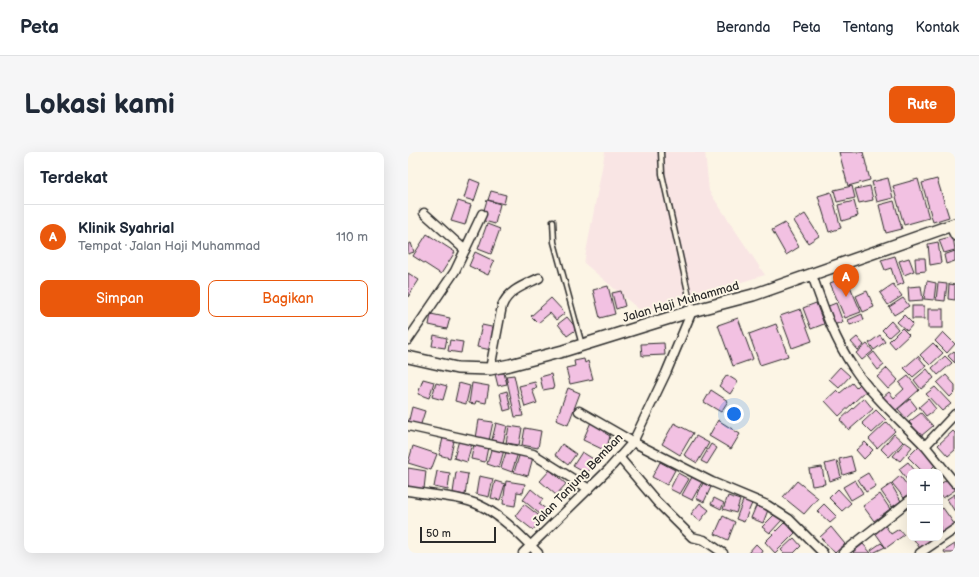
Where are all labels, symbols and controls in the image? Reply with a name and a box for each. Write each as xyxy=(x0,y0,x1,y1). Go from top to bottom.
text: Peta xyxy=(20,16,59,39)
text: Beranda xyxy=(716,19,770,36)
text: Peta xyxy=(792,19,821,36)
text: Tentang xyxy=(843,19,894,36)
text: Kontak xyxy=(916,19,959,36)
button: Rute xyxy=(889,86,955,123)
text: Lokasi kami xyxy=(24,88,175,121)
text: Terdekat xyxy=(40,168,108,188)
text: Klinik Syahrial xyxy=(78,219,174,238)
text: A xyxy=(49,229,57,245)
text: 110 m xyxy=(336,229,368,245)
text: Tempat · Jalan Haji Muhammad xyxy=(78,238,260,254)
pin: A xyxy=(833,264,859,297)
street label: Jalan Haji Muhammad xyxy=(621,278,741,326)
button: Simpan xyxy=(40,280,200,317)
button: Bagikan xyxy=(208,280,368,317)
your location xyxy=(724,404,744,424)
street label: Jalan Tanjung Bemban xyxy=(530,430,626,530)
map controls xyxy=(907,469,943,541)
button: + xyxy=(907,469,943,505)
button: − xyxy=(907,505,943,541)
scale bar xyxy=(420,525,496,544)
text: 50 m xyxy=(426,527,451,540)

